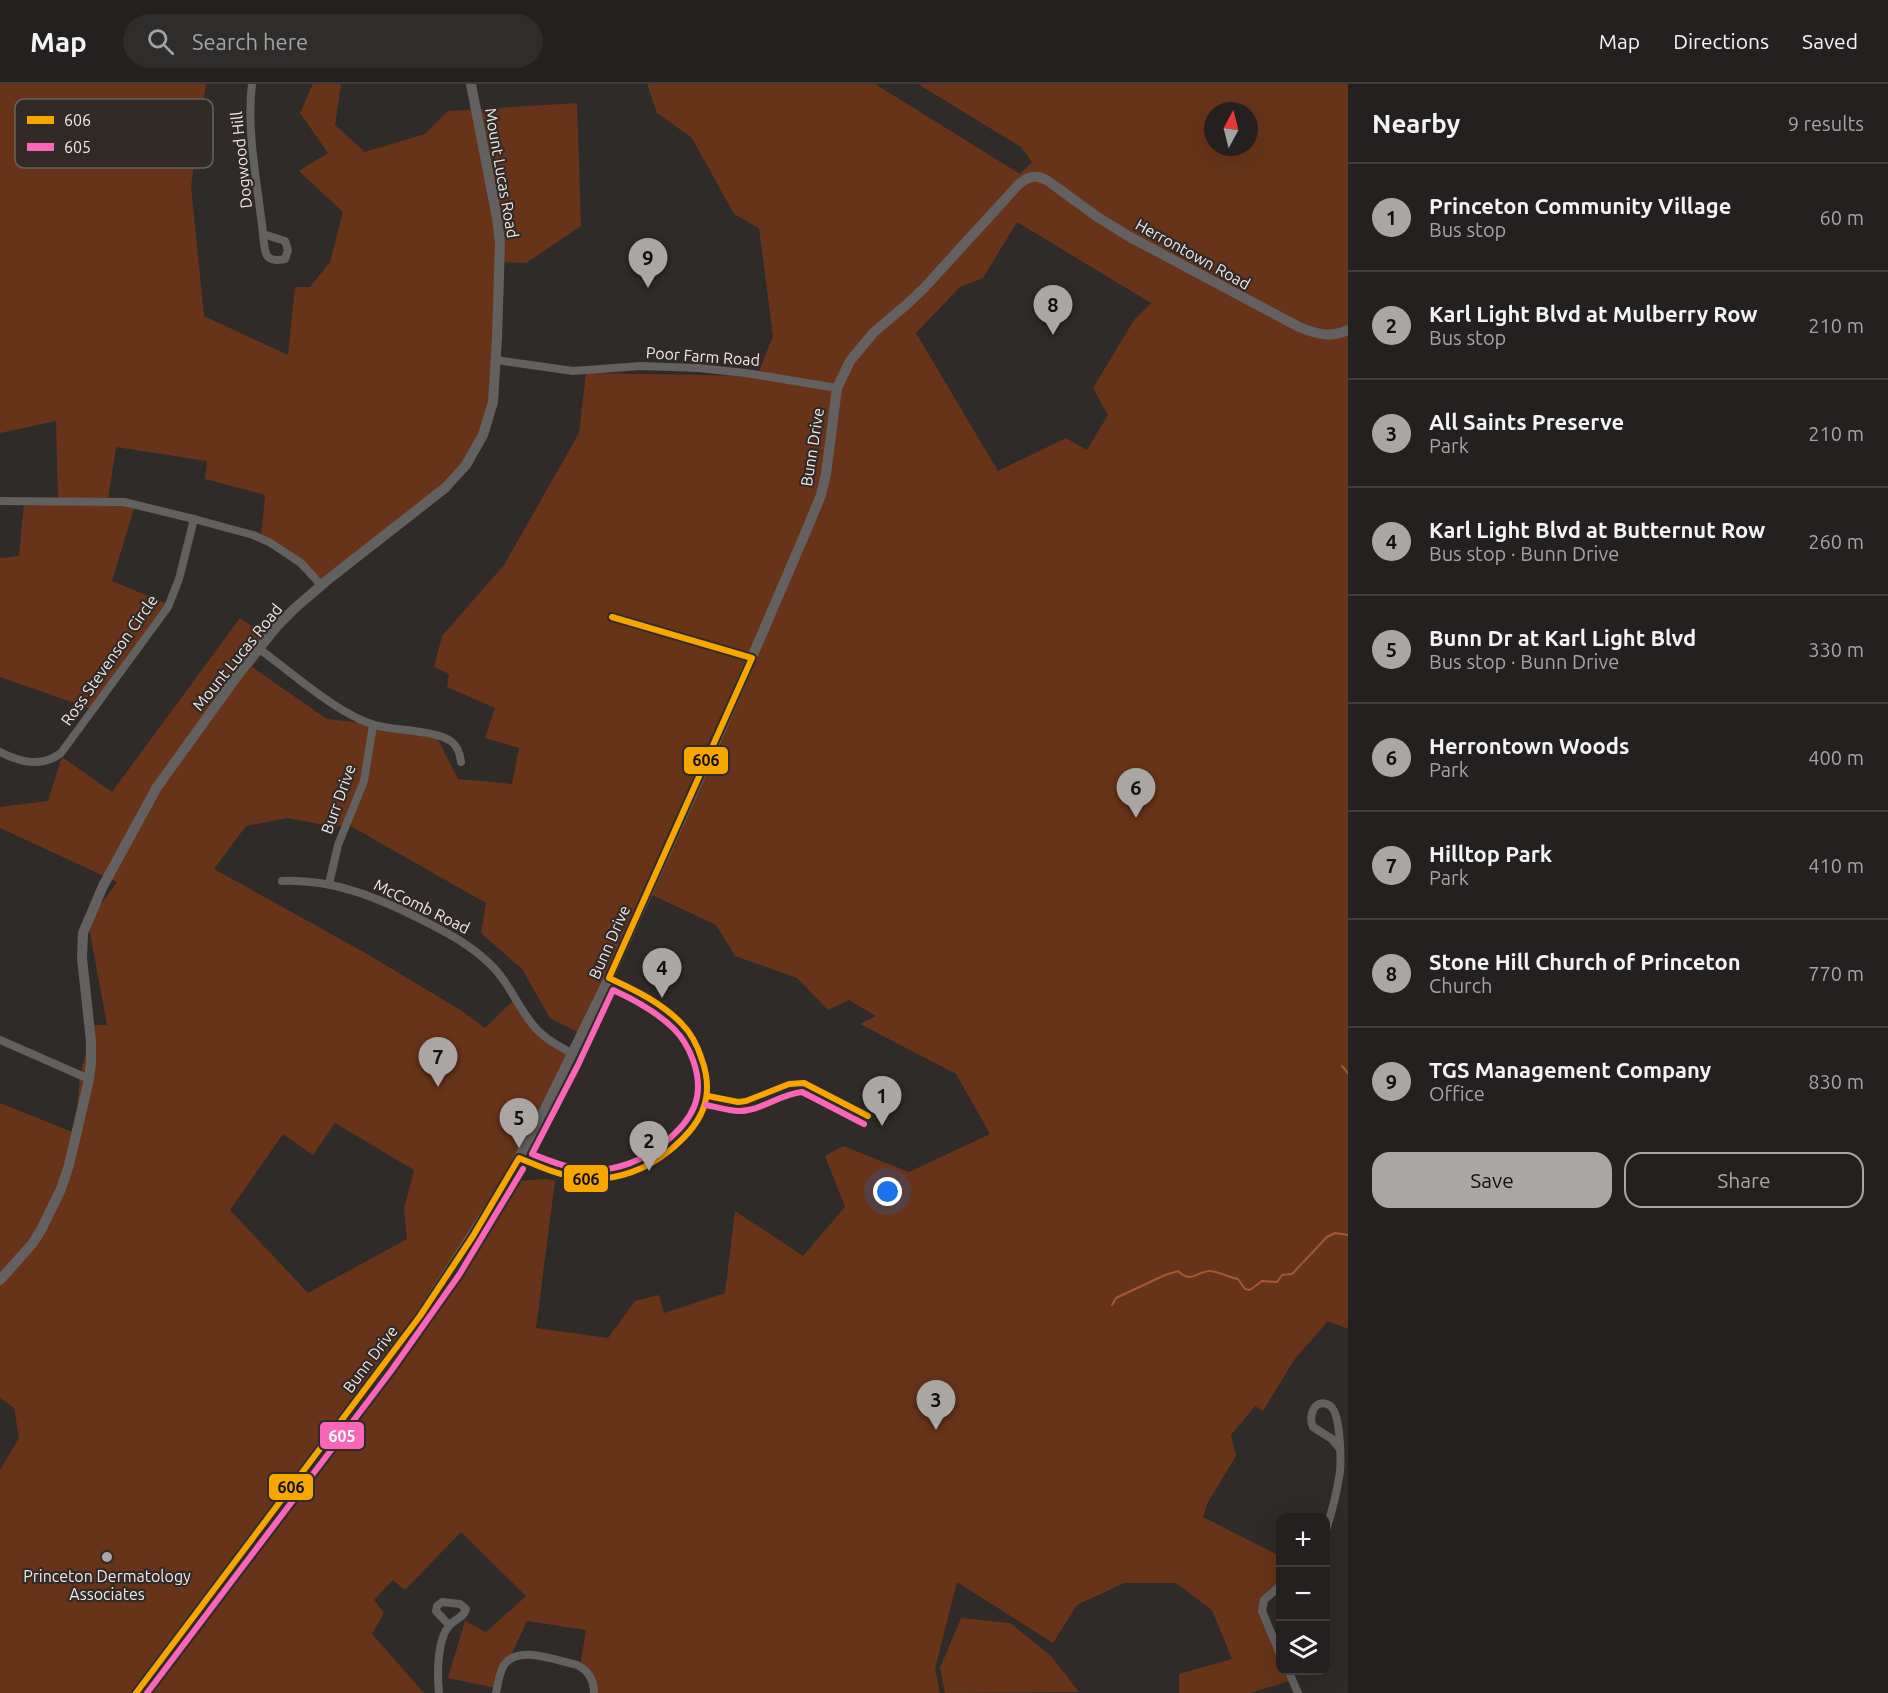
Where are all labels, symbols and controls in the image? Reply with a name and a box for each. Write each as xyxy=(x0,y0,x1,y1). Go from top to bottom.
search box xyxy=(123,14,543,68)
icon: search xyxy=(144,25,177,58)
text: Map xyxy=(30,26,87,57)
text: Search here xyxy=(192,29,308,54)
text: Map xyxy=(1599,29,1640,53)
text: Directions xyxy=(1673,29,1769,53)
text: Saved xyxy=(1802,29,1858,53)
legend xyxy=(15,99,213,168)
north arrow xyxy=(1204,102,1258,156)
street label: Mount Lucas Road xyxy=(482,107,522,239)
text: Nearby xyxy=(1372,109,1460,138)
text: 606 xyxy=(64,111,91,129)
street label: Dogwood Hill xyxy=(227,111,255,209)
text: 9 results xyxy=(1788,112,1864,135)
text: 605 xyxy=(64,138,91,156)
text: Princeton Community Village xyxy=(1429,193,1731,218)
text: 1 xyxy=(1386,206,1397,229)
text: 60 m xyxy=(1820,206,1864,229)
street label: Herrontown Road xyxy=(1133,215,1253,293)
text: Bus stop xyxy=(1429,218,1506,241)
pin: 9 xyxy=(628,238,668,288)
pin: 8 xyxy=(1034,286,1072,335)
text: Karl Light Blvd at Mulberry Row xyxy=(1429,301,1758,326)
text: 2 xyxy=(1386,314,1397,337)
text: 210 m xyxy=(1808,314,1864,337)
text: Bus stop xyxy=(1429,326,1506,349)
street label: Poor Farm Road xyxy=(645,343,761,369)
street label: Bunn Drive xyxy=(797,407,827,487)
text: All Saints Preserve xyxy=(1429,409,1624,434)
text: 3 xyxy=(1386,422,1397,445)
text: 210 m xyxy=(1808,422,1864,445)
text: Park xyxy=(1429,434,1469,457)
text: Karl Light Blvd at Butternut Row xyxy=(1429,517,1765,542)
text: 4 xyxy=(1386,530,1397,553)
text: 260 m xyxy=(1808,530,1864,553)
text: Bus stop · Bunn Drive xyxy=(1429,542,1619,565)
street label: Ross Stevenson Circle xyxy=(57,591,161,729)
street label: Mount Lucas Road xyxy=(189,600,285,714)
text: Bunn Dr at Karl Light Blvd xyxy=(1429,625,1696,650)
text: 5 xyxy=(1386,638,1397,661)
text: 330 m xyxy=(1808,638,1864,661)
text: Bus stop · Bunn Drive xyxy=(1429,650,1619,673)
text: Herrontown Woods xyxy=(1429,733,1629,758)
line badge: 606 xyxy=(683,746,729,775)
text: 6 xyxy=(1386,746,1397,769)
text: 400 m xyxy=(1808,746,1864,769)
text: 606 xyxy=(692,751,720,769)
text: Park xyxy=(1429,758,1469,781)
street label: Burr Drive xyxy=(317,762,359,836)
pin: 6 xyxy=(1116,768,1156,818)
text: Hilltop Park xyxy=(1429,841,1552,866)
text: 7 xyxy=(1386,854,1397,877)
text: 410 m xyxy=(1808,854,1864,877)
text: Park xyxy=(1429,866,1469,889)
street label: McComb Road xyxy=(371,875,473,937)
street label: Bunn Drive xyxy=(585,902,633,982)
pin: 4 xyxy=(642,948,682,998)
text: Stone Hill Church of Princeton xyxy=(1429,949,1741,974)
text: 8 xyxy=(1386,962,1397,985)
text: 770 m xyxy=(1808,962,1864,985)
text: Church xyxy=(1429,974,1492,997)
pin: 7 xyxy=(418,1038,458,1087)
text: TGS Management Company xyxy=(1429,1057,1711,1082)
text: 9 xyxy=(1386,1070,1397,1093)
text: 830 m xyxy=(1808,1070,1864,1093)
pin: 1 xyxy=(862,1076,902,1126)
text: Office xyxy=(1429,1082,1485,1105)
pin: 5 xyxy=(500,1098,538,1148)
pin: 2 xyxy=(630,1122,668,1171)
button: Save xyxy=(1372,1152,1612,1208)
button: Share xyxy=(1624,1152,1864,1208)
line badge: 606 xyxy=(563,1164,609,1193)
text: 606 xyxy=(572,1170,600,1188)
your location xyxy=(873,1177,902,1206)
street label: Bunn Drive xyxy=(339,1322,401,1396)
pin: 3 xyxy=(916,1380,956,1430)
line badge: 605 xyxy=(319,1421,365,1450)
text: 605 xyxy=(328,1427,356,1445)
line badge: 606 xyxy=(268,1473,314,1501)
text: 606 xyxy=(277,1478,305,1496)
map controls xyxy=(1276,1513,1330,1675)
button: + xyxy=(1276,1513,1330,1567)
marker: Princeton Dermatology Associates xyxy=(100,1550,114,1564)
place label: Princeton Dermatology Associates xyxy=(23,1567,191,1603)
button: − xyxy=(1276,1567,1330,1621)
button: layers xyxy=(1276,1621,1330,1675)

